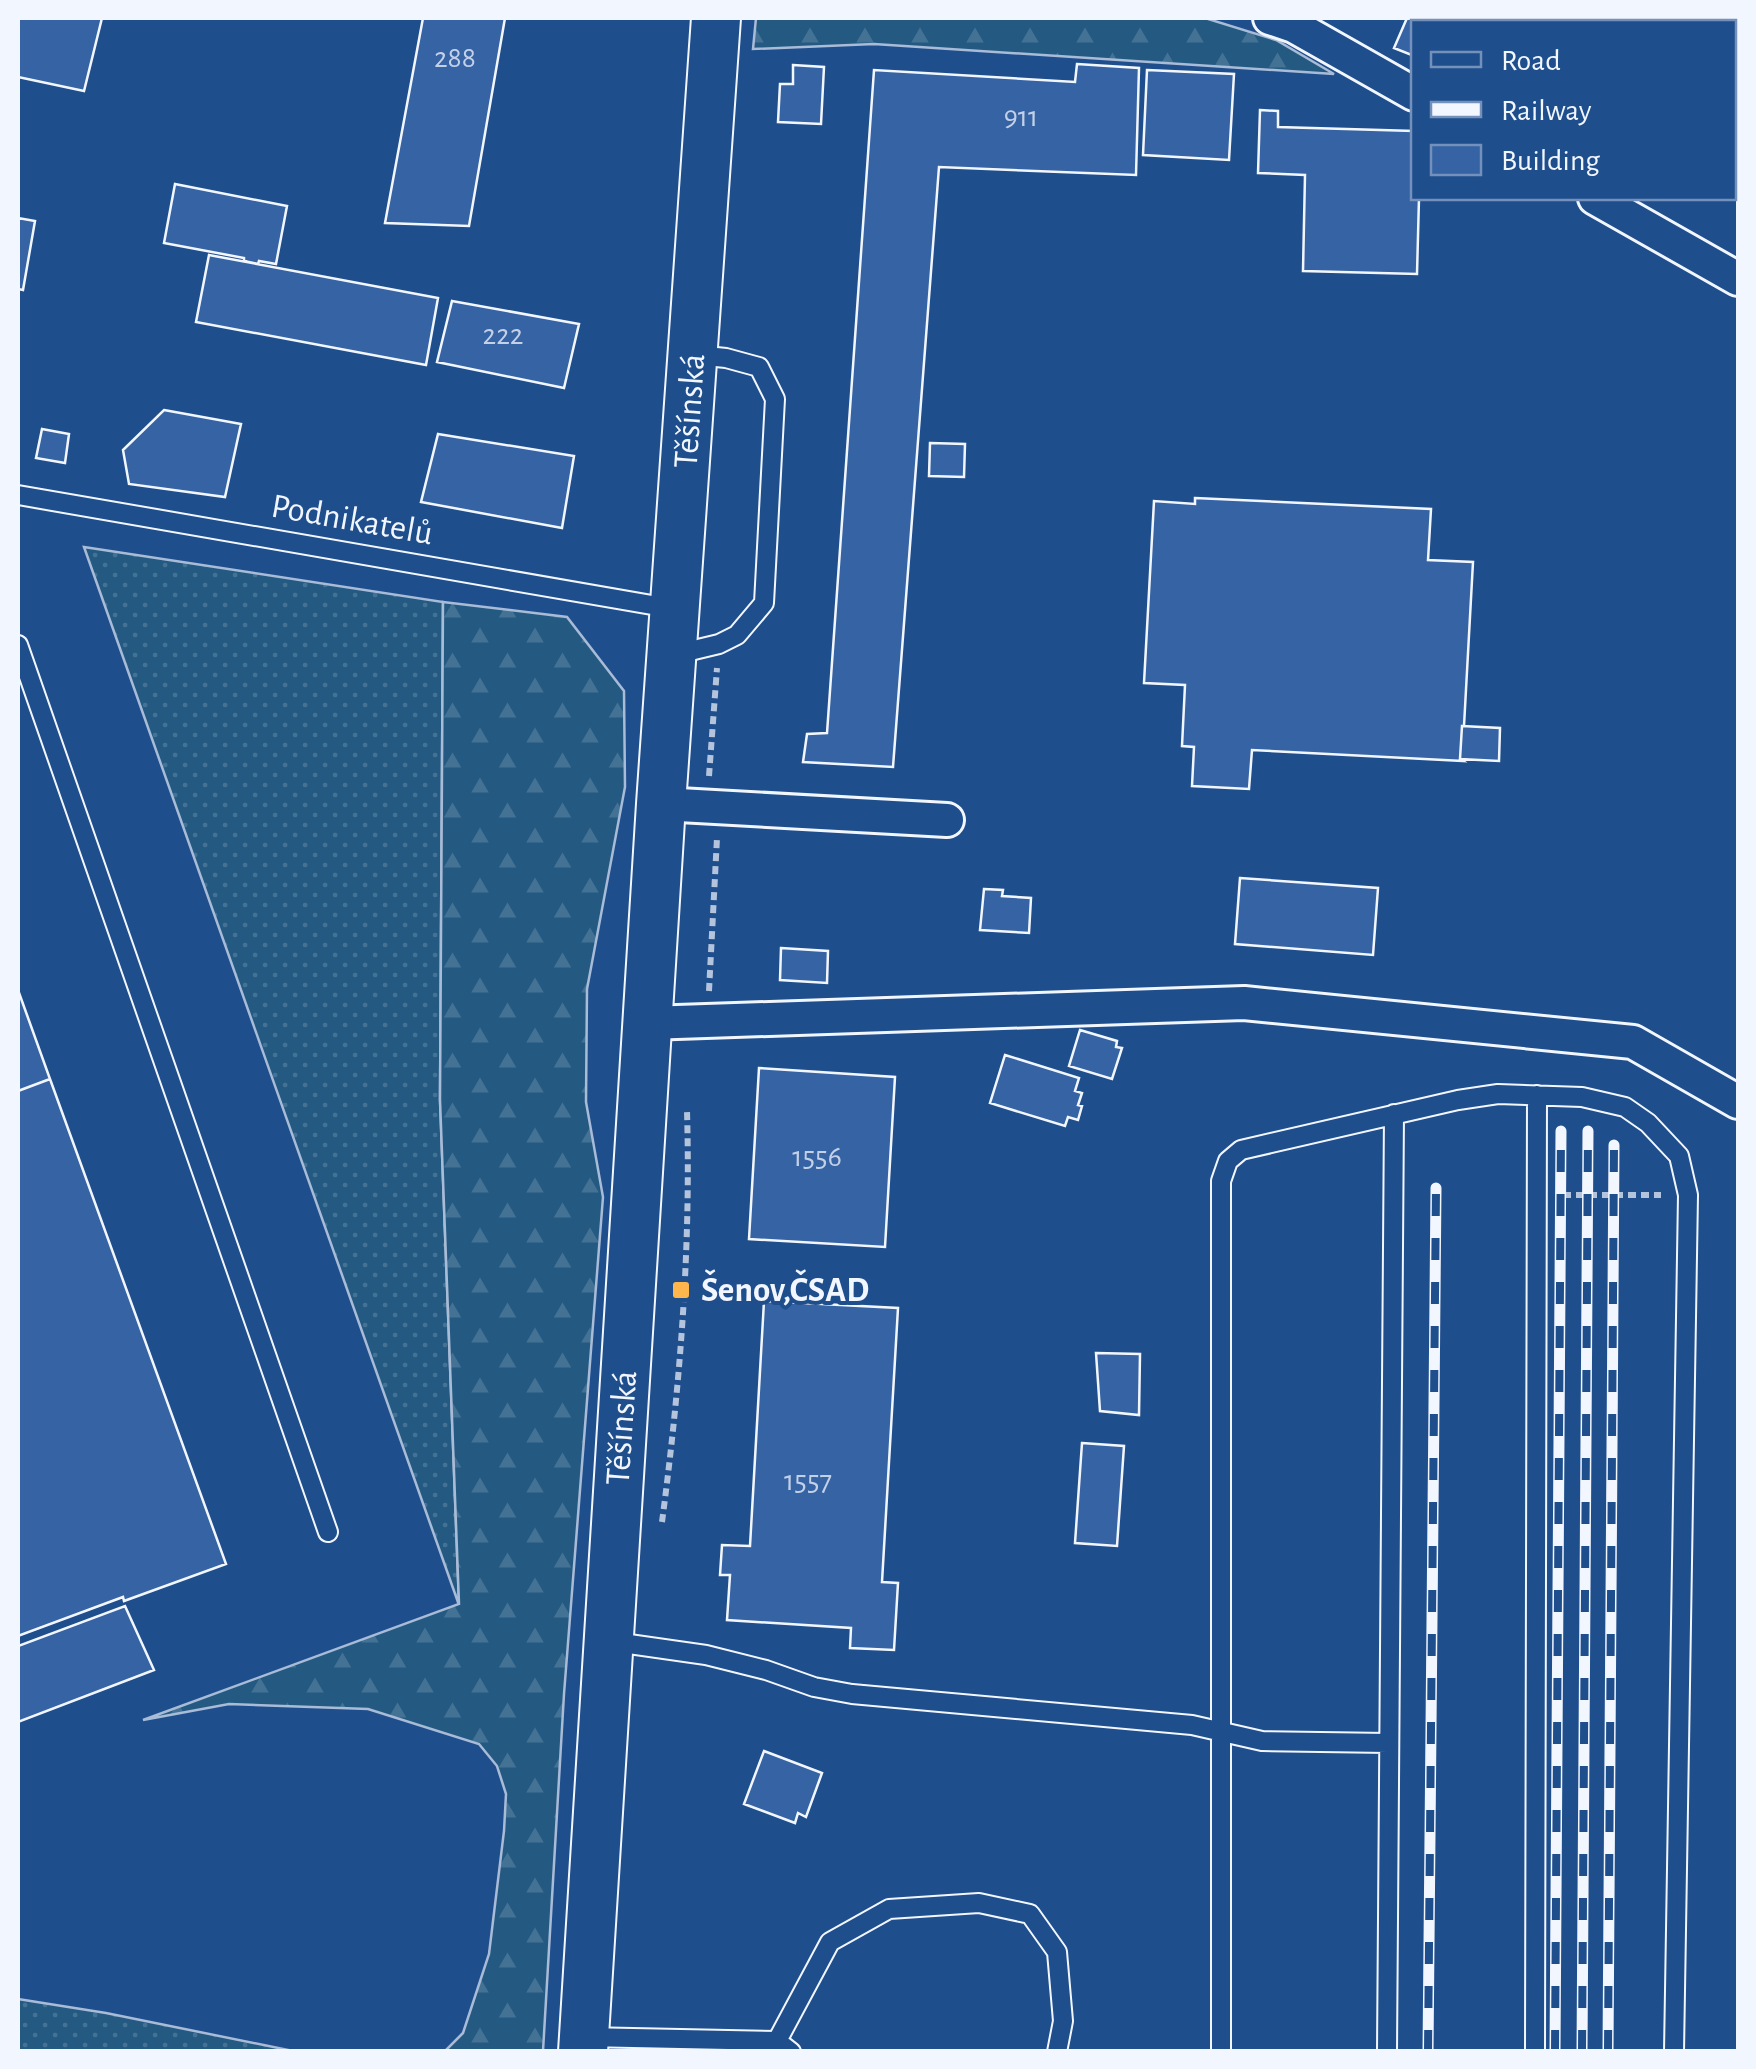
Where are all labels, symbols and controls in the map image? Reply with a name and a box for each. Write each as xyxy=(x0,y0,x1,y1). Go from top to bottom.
legend xyxy=(1411,20,1736,200)
house number: 288 xyxy=(434,43,476,73)
text: Road xyxy=(1501,46,1561,76)
text: Railway xyxy=(1501,96,1592,126)
house number: 911 xyxy=(1004,102,1038,132)
text: Building xyxy=(1501,146,1600,176)
house number: 222 xyxy=(483,320,523,350)
street label: Těšínská xyxy=(669,352,711,470)
street label: Podnikatelů xyxy=(269,489,436,551)
house number: 1556 xyxy=(792,1142,842,1172)
place label: Šenov,ČSAD xyxy=(701,1269,869,1308)
marker: Šenov,ČSAD xyxy=(670,1279,692,1301)
street label: Těšínská xyxy=(601,1369,643,1487)
house number: 1557 xyxy=(784,1466,832,1496)

